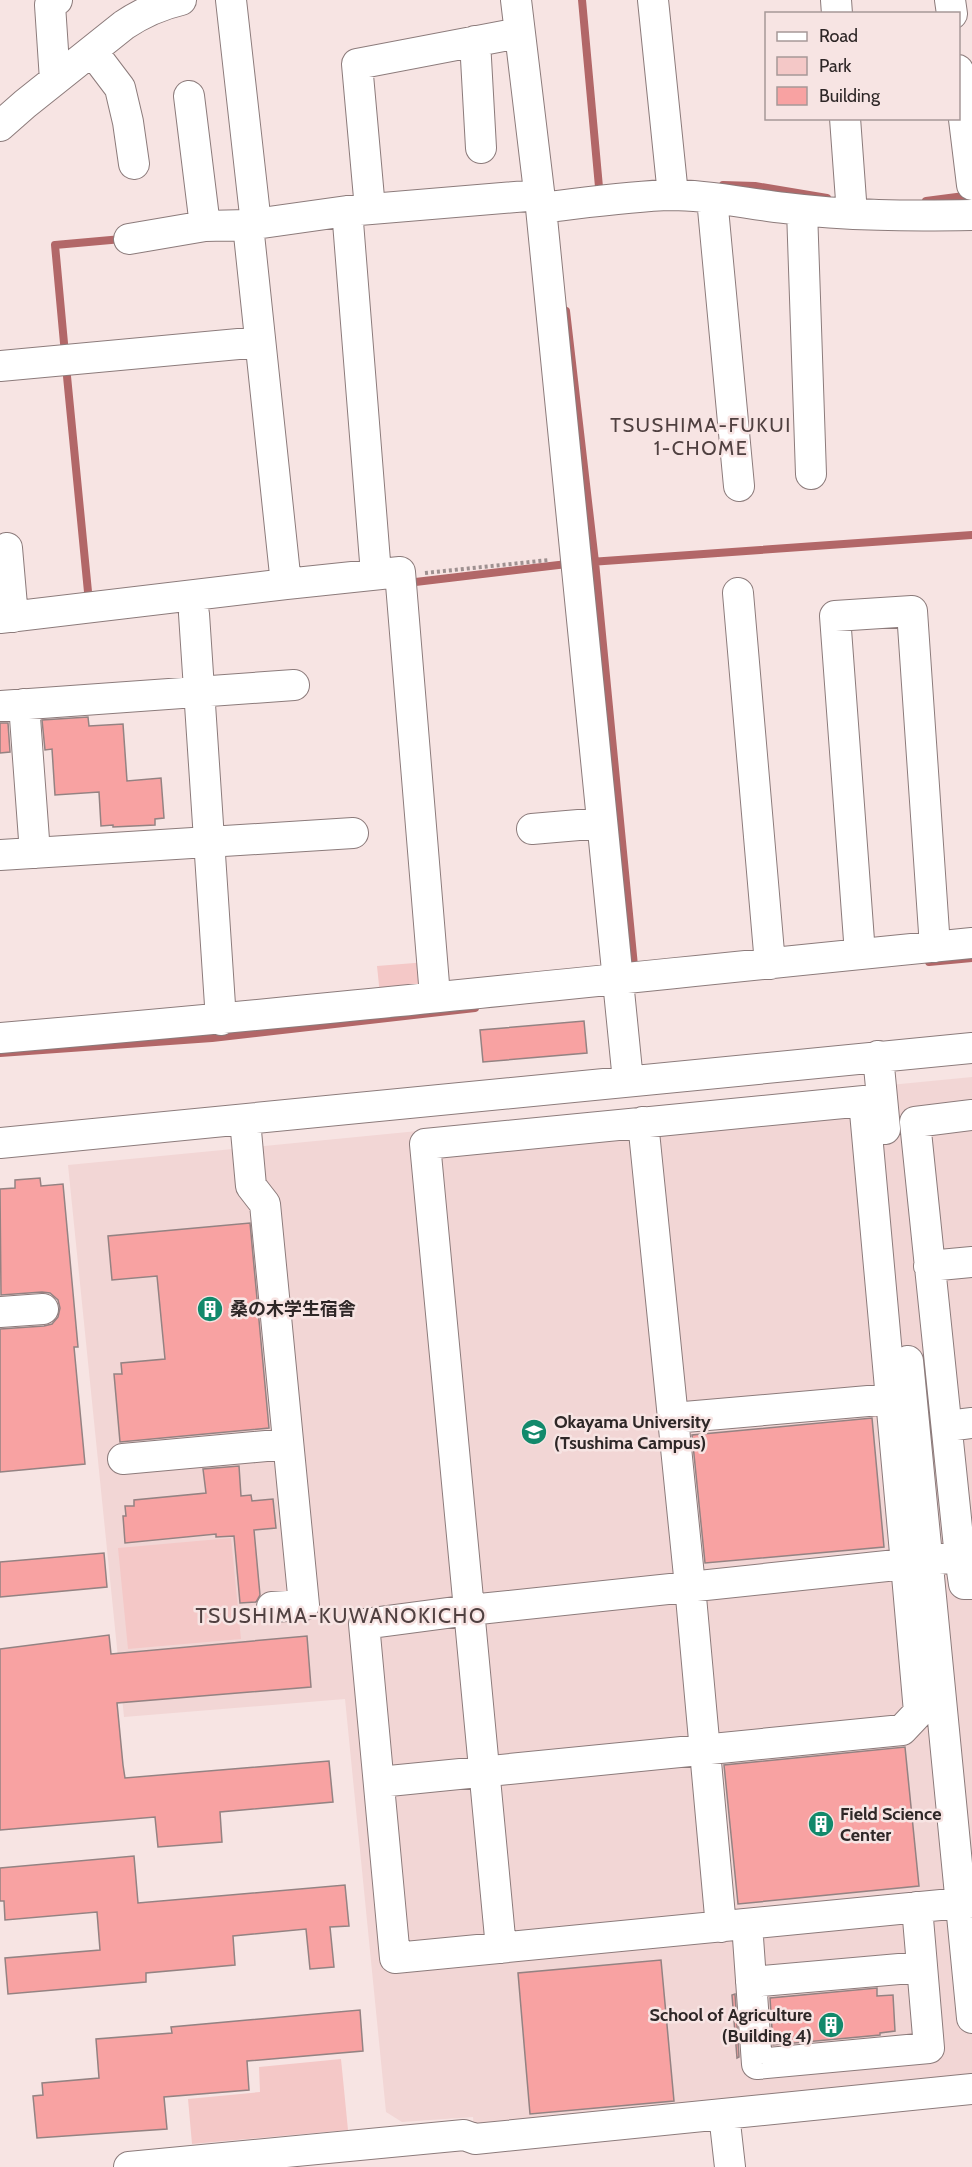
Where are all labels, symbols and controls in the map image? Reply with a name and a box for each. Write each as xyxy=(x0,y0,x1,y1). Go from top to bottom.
legend xyxy=(765,12,960,120)
text: Road xyxy=(819,25,858,47)
text: Park xyxy=(819,55,852,77)
text: Building xyxy=(819,85,881,107)
district label: TSUSHIMA-FUKUI 1-CHOME xyxy=(610,413,792,460)
building icon: 桑の木学生宿舎 xyxy=(195,1294,225,1324)
place label: 桑の木学生宿舎 xyxy=(230,1298,356,1320)
place label: Okayama University (Tsushima Campus) xyxy=(554,1411,711,1454)
school or university icon: Okayama University (Tsushima Campus) xyxy=(519,1417,549,1447)
district label: TSUSHIMA-KUWANOKICHO xyxy=(195,1603,487,1628)
place label: Field Science Center xyxy=(840,1803,941,1846)
building icon: Field Science Center xyxy=(806,1809,836,1839)
place label: School of Agriculture (Building 4) xyxy=(650,2004,812,2047)
building icon: School of Agriculture (Building 4) xyxy=(816,2010,846,2040)

